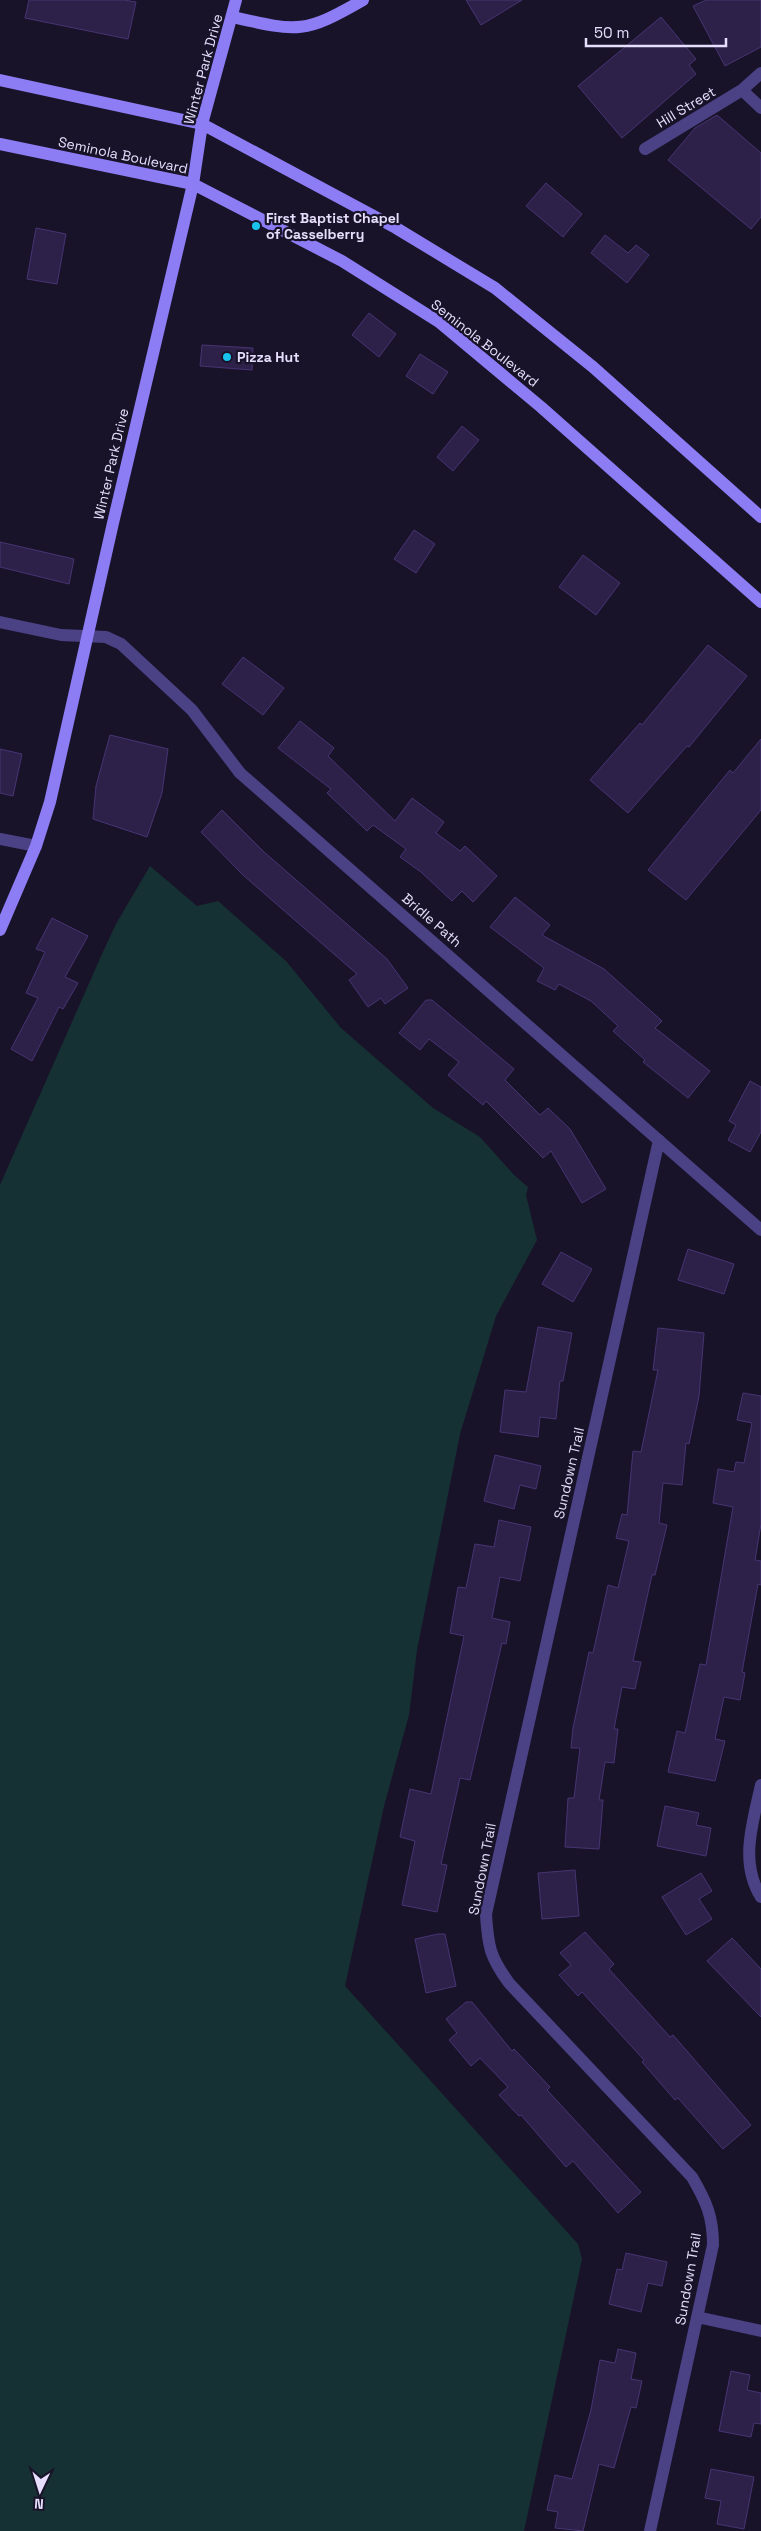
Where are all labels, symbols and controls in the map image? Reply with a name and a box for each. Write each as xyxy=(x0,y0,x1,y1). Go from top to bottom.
street label: Winter Park Drive xyxy=(180,12,226,126)
scale bar xyxy=(586,15,726,47)
text: 50 m xyxy=(594,23,629,42)
street label: Hill Street xyxy=(653,82,719,132)
street label: Seminola Boulevard xyxy=(57,132,189,178)
place label: First Baptist Chapel of Casselberry xyxy=(266,209,400,243)
marker: First Baptist Chapel of Casselberry xyxy=(250,220,262,232)
street label: Seminola Boulevard xyxy=(427,295,543,391)
place label: Pizza Hut xyxy=(237,348,300,366)
marker: Pizza Hut xyxy=(221,351,233,363)
street label: Winter Park Drive xyxy=(89,407,133,521)
street label: Bridle Path xyxy=(398,889,466,951)
street label: Sundown Trail xyxy=(550,1425,588,1521)
street label: Sundown Trail xyxy=(464,1821,500,1917)
street label: Sundown Trail xyxy=(671,2231,705,2327)
north arrow xyxy=(15,2466,65,2516)
text: N xyxy=(34,2495,44,2513)

